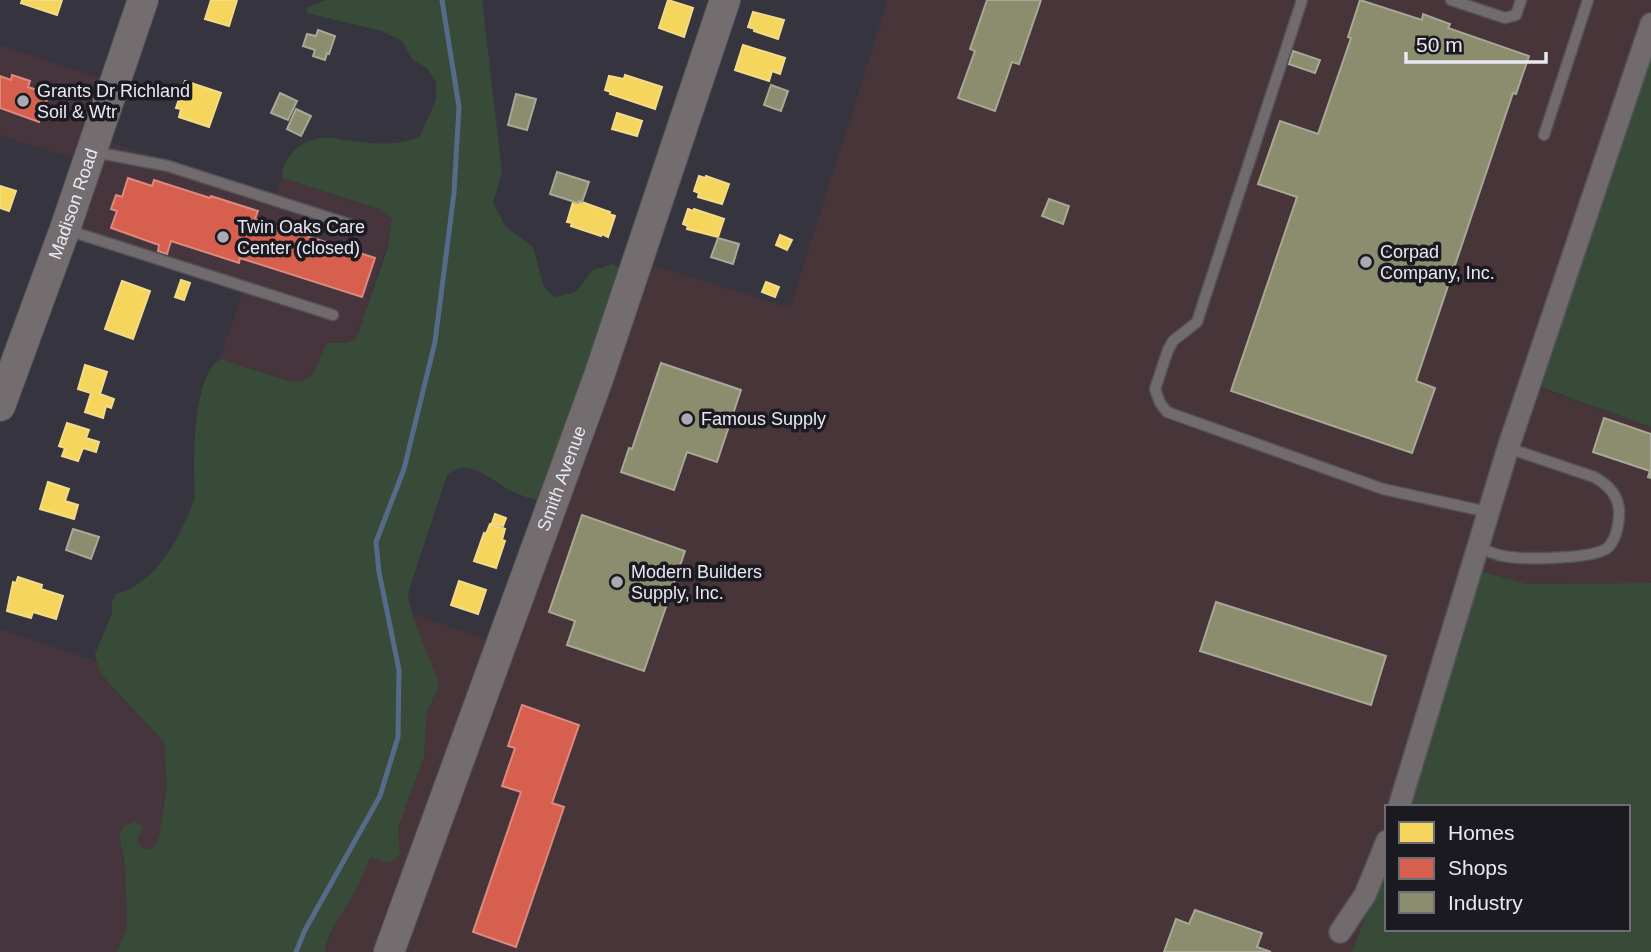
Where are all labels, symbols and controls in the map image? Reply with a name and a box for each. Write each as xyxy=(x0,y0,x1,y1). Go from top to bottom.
scale bar xyxy=(1406,21,1546,65)
text: 50 m xyxy=(1416,33,1463,56)
place label: Grants Dr Richland Soil & Wtr xyxy=(37,81,190,122)
marker: Grants Dr Richland Soil & Wtr xyxy=(15,93,31,109)
street label: Madison Road xyxy=(45,146,102,262)
place label: Twin Oaks Care Center (closed) xyxy=(237,217,365,258)
marker: Twin Oaks Care Center (closed) xyxy=(215,229,231,245)
place label: Corpad Company, Inc. xyxy=(1380,242,1495,283)
marker: Corpad Company, Inc. xyxy=(1358,254,1374,270)
place label: Famous Supply xyxy=(701,409,826,429)
marker: Famous Supply xyxy=(679,411,695,427)
street label: Smith Avenue xyxy=(533,423,590,534)
place label: Modern Builders Supply, Inc. xyxy=(631,562,762,603)
marker: Modern Builders Supply, Inc. xyxy=(609,574,625,590)
legend xyxy=(1385,805,1630,931)
text: Homes xyxy=(1448,821,1515,844)
text: Shops xyxy=(1448,856,1508,879)
text: Industry xyxy=(1448,891,1523,914)

